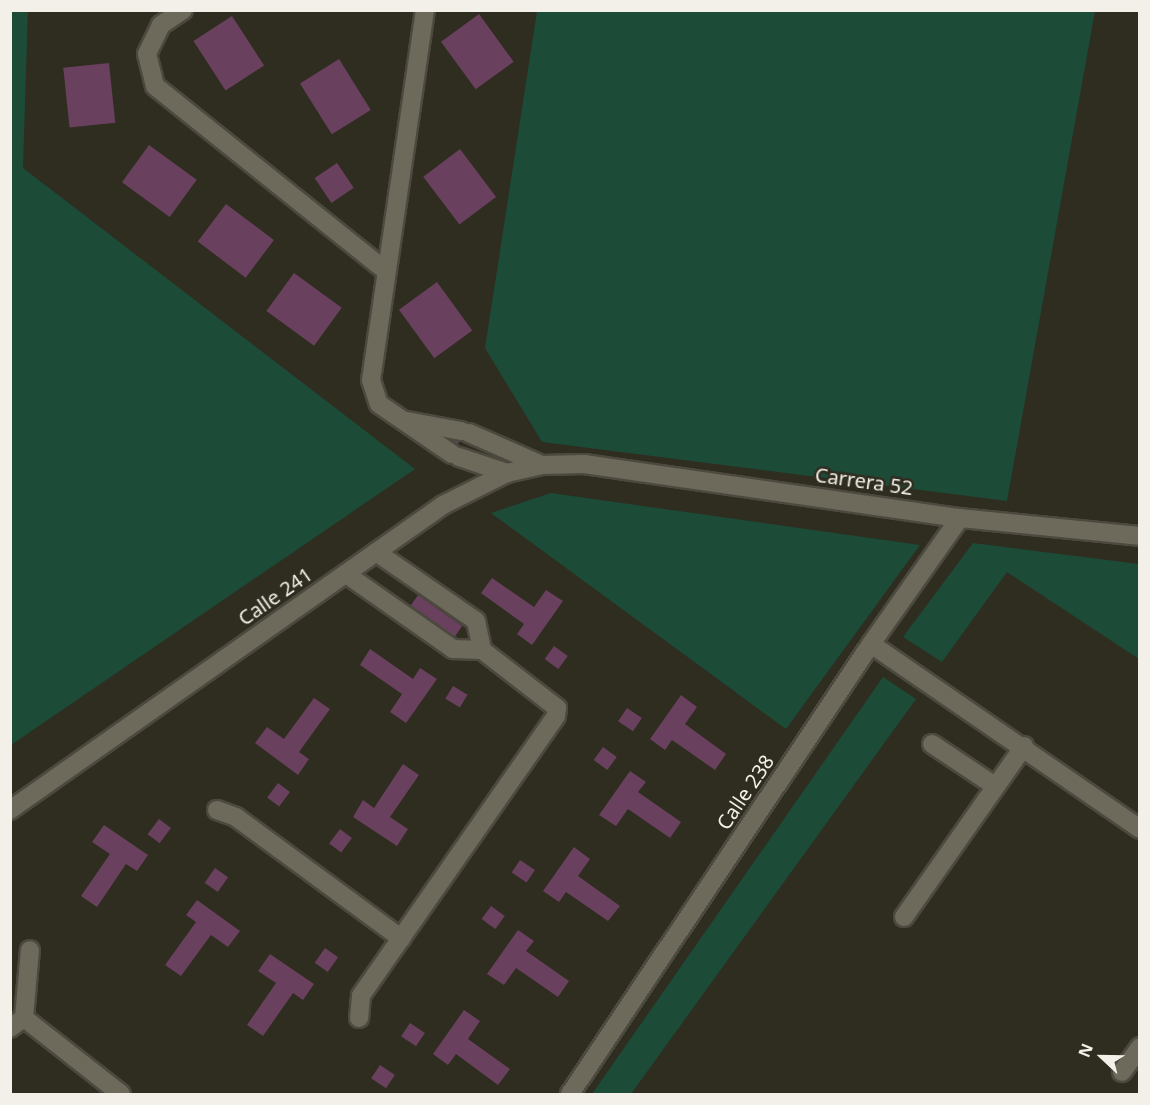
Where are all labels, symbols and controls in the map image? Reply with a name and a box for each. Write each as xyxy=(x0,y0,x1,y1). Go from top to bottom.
street label: Carrera 52 xyxy=(814,462,914,500)
street label: Calle 241 xyxy=(233,562,317,630)
street label: Calle 238 xyxy=(711,750,779,834)
north arrow xyxy=(1072,1027,1132,1087)
text: N xyxy=(1073,1040,1098,1060)

